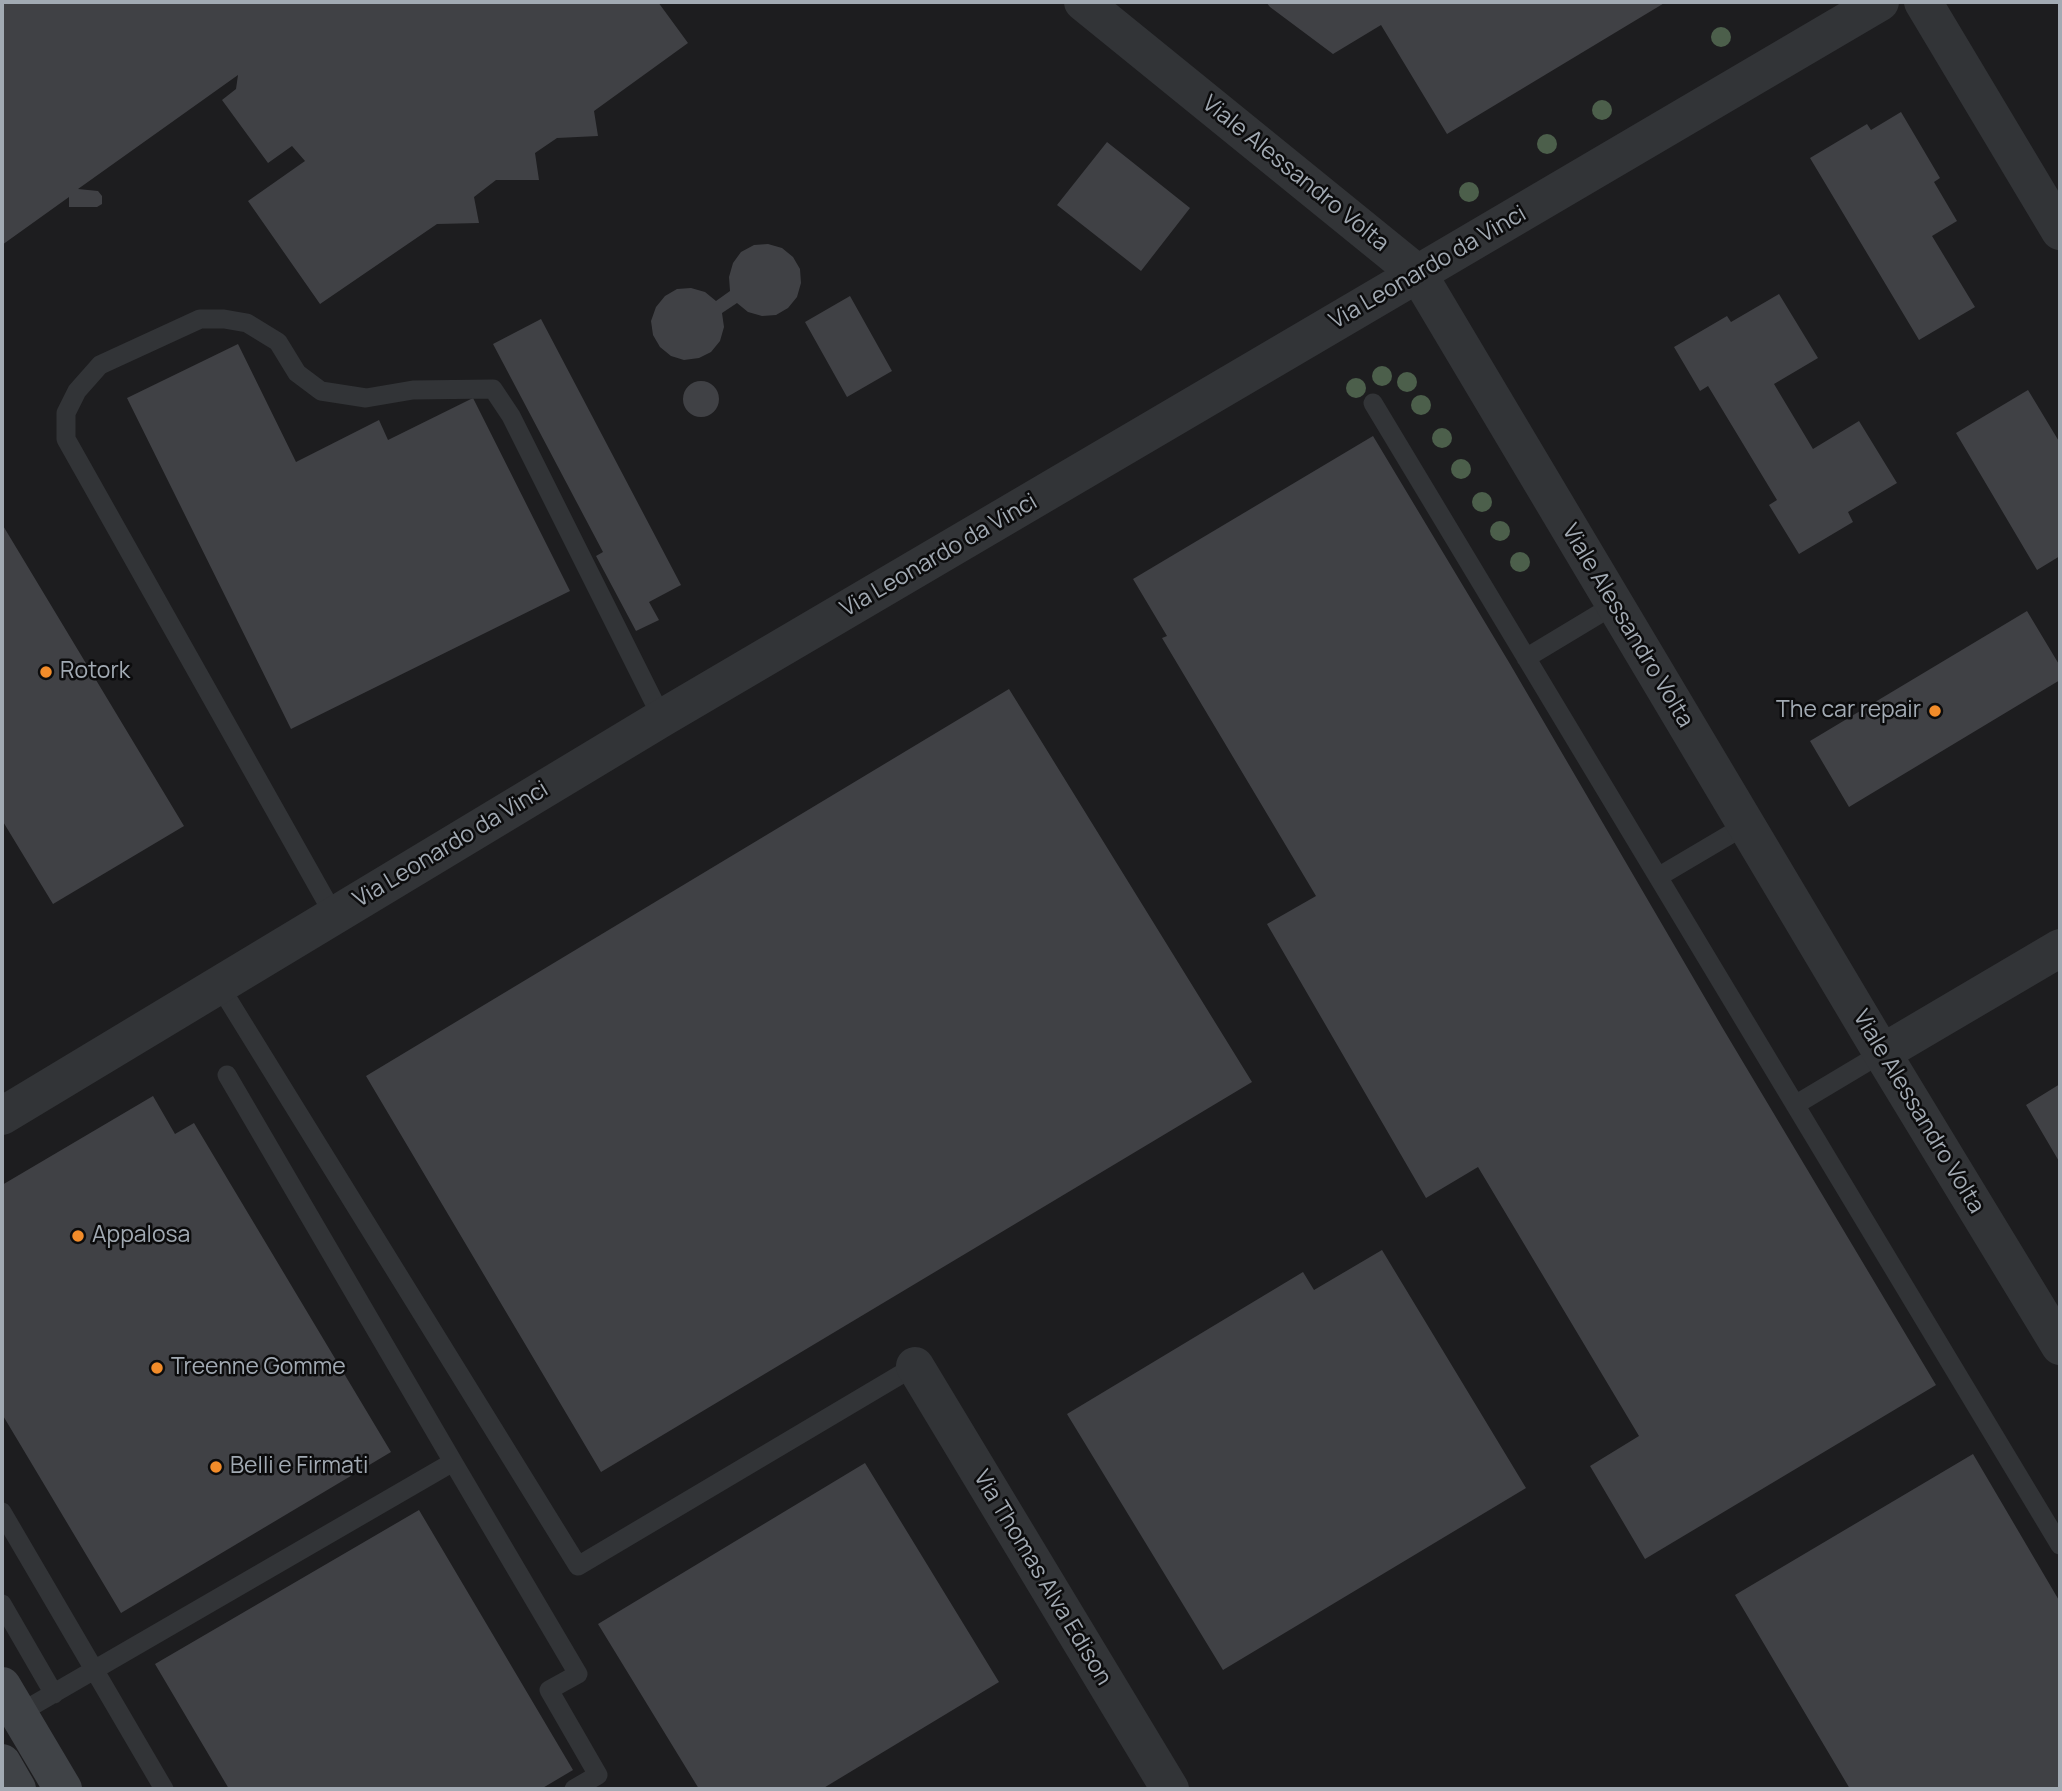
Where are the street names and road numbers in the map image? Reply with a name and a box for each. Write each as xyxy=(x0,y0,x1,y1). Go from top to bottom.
street label: Viale Alessandro Volta xyxy=(1196,90,1394,258)
street label: Via Leonardo da Vinci xyxy=(1325,200,1531,336)
street label: Via Leonardo da Vinci xyxy=(836,488,1042,624)
street label: Viale Alessandro Volta xyxy=(1555,519,1699,733)
street label: Via Leonardo da Vinci xyxy=(349,776,553,914)
street label: Viale Alessandro Volta xyxy=(1846,1005,1990,1219)
street label: Via Thomas Alva Edison xyxy=(967,1466,1117,1690)

